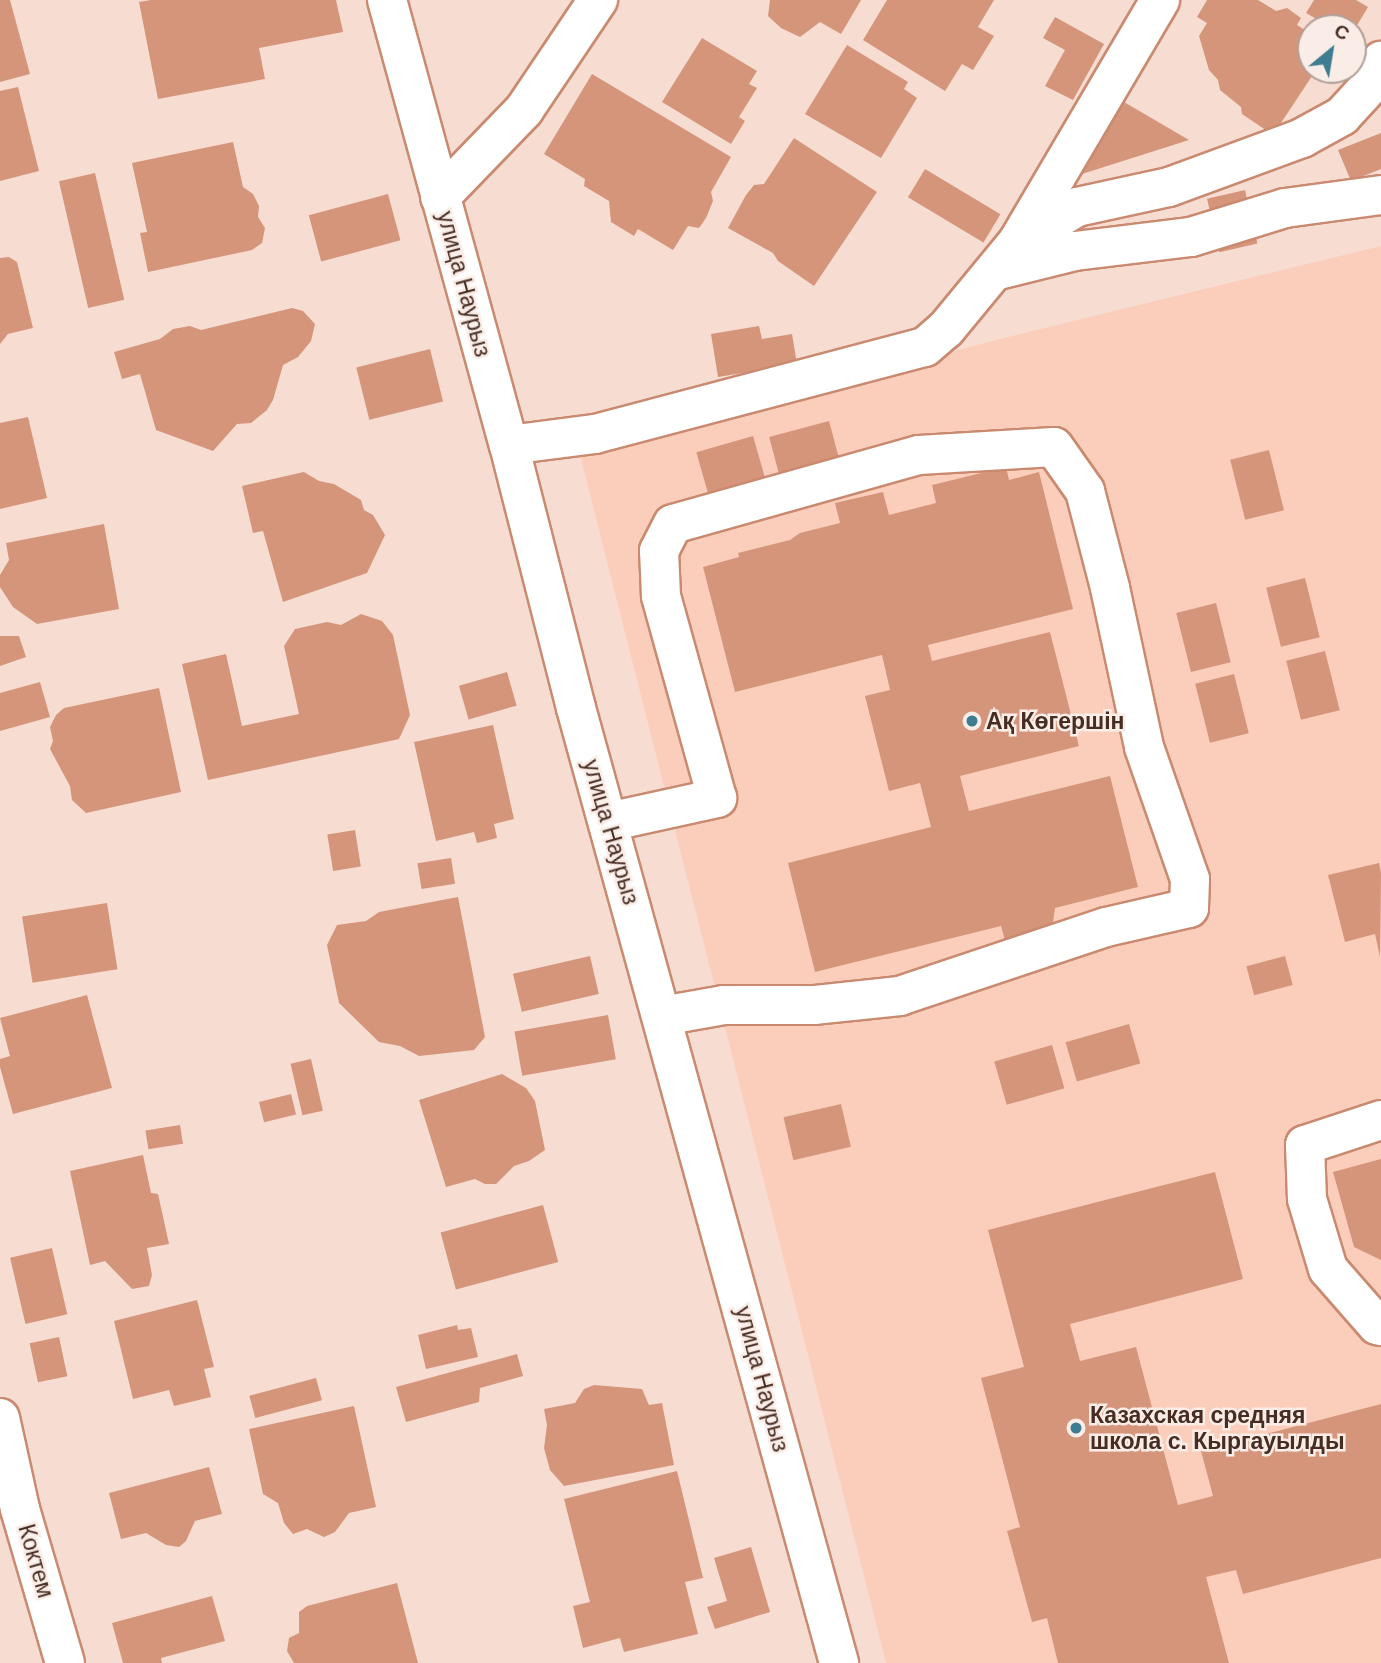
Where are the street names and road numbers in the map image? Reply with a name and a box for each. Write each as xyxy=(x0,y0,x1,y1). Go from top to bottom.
street label: улица Наурыз xyxy=(431,208,497,360)
street label: улица Наурыз xyxy=(577,756,645,908)
street label: улица Наурыз xyxy=(729,1303,795,1455)
street label: Коктем xyxy=(12,1521,60,1601)

